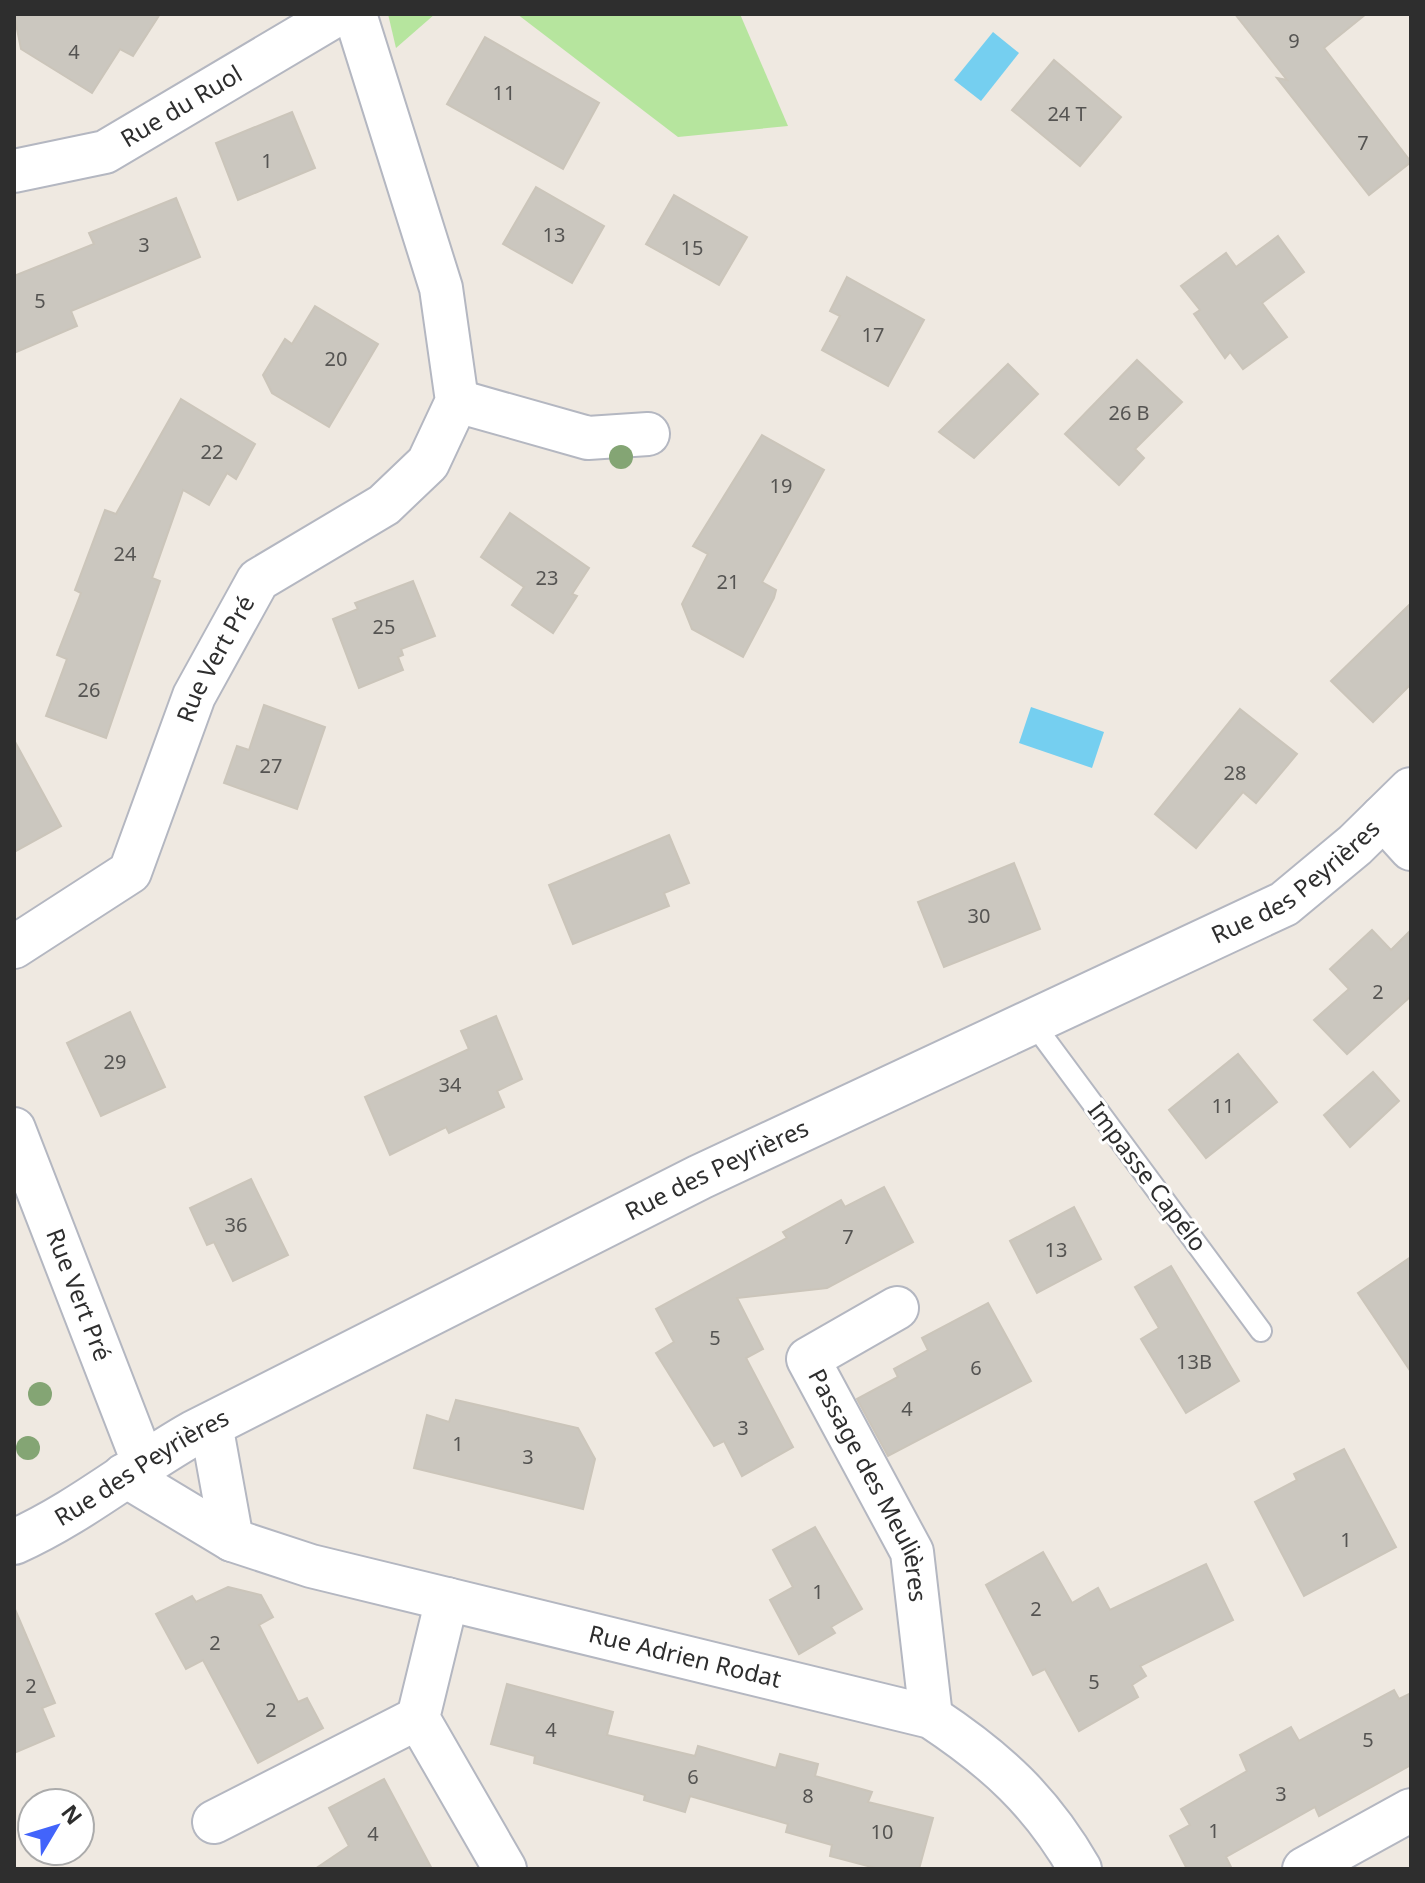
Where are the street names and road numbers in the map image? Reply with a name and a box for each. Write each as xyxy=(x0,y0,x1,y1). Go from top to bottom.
street label: Rue du Ruol xyxy=(114,56,248,154)
street label: Rue Vert Pré xyxy=(168,589,261,727)
street label: Rue des Peyrières xyxy=(1206,812,1386,951)
street label: Impasse Capélo xyxy=(1081,1095,1215,1258)
street label: Rue des Peyrières xyxy=(619,1111,813,1227)
street label: Rue Vert Pré xyxy=(39,1223,120,1365)
street label: Passage des Meulières xyxy=(801,1362,936,1603)
street label: Rue des Peyrières xyxy=(48,1400,234,1533)
street label: Rue Adrien Rodat xyxy=(586,1616,785,1695)

